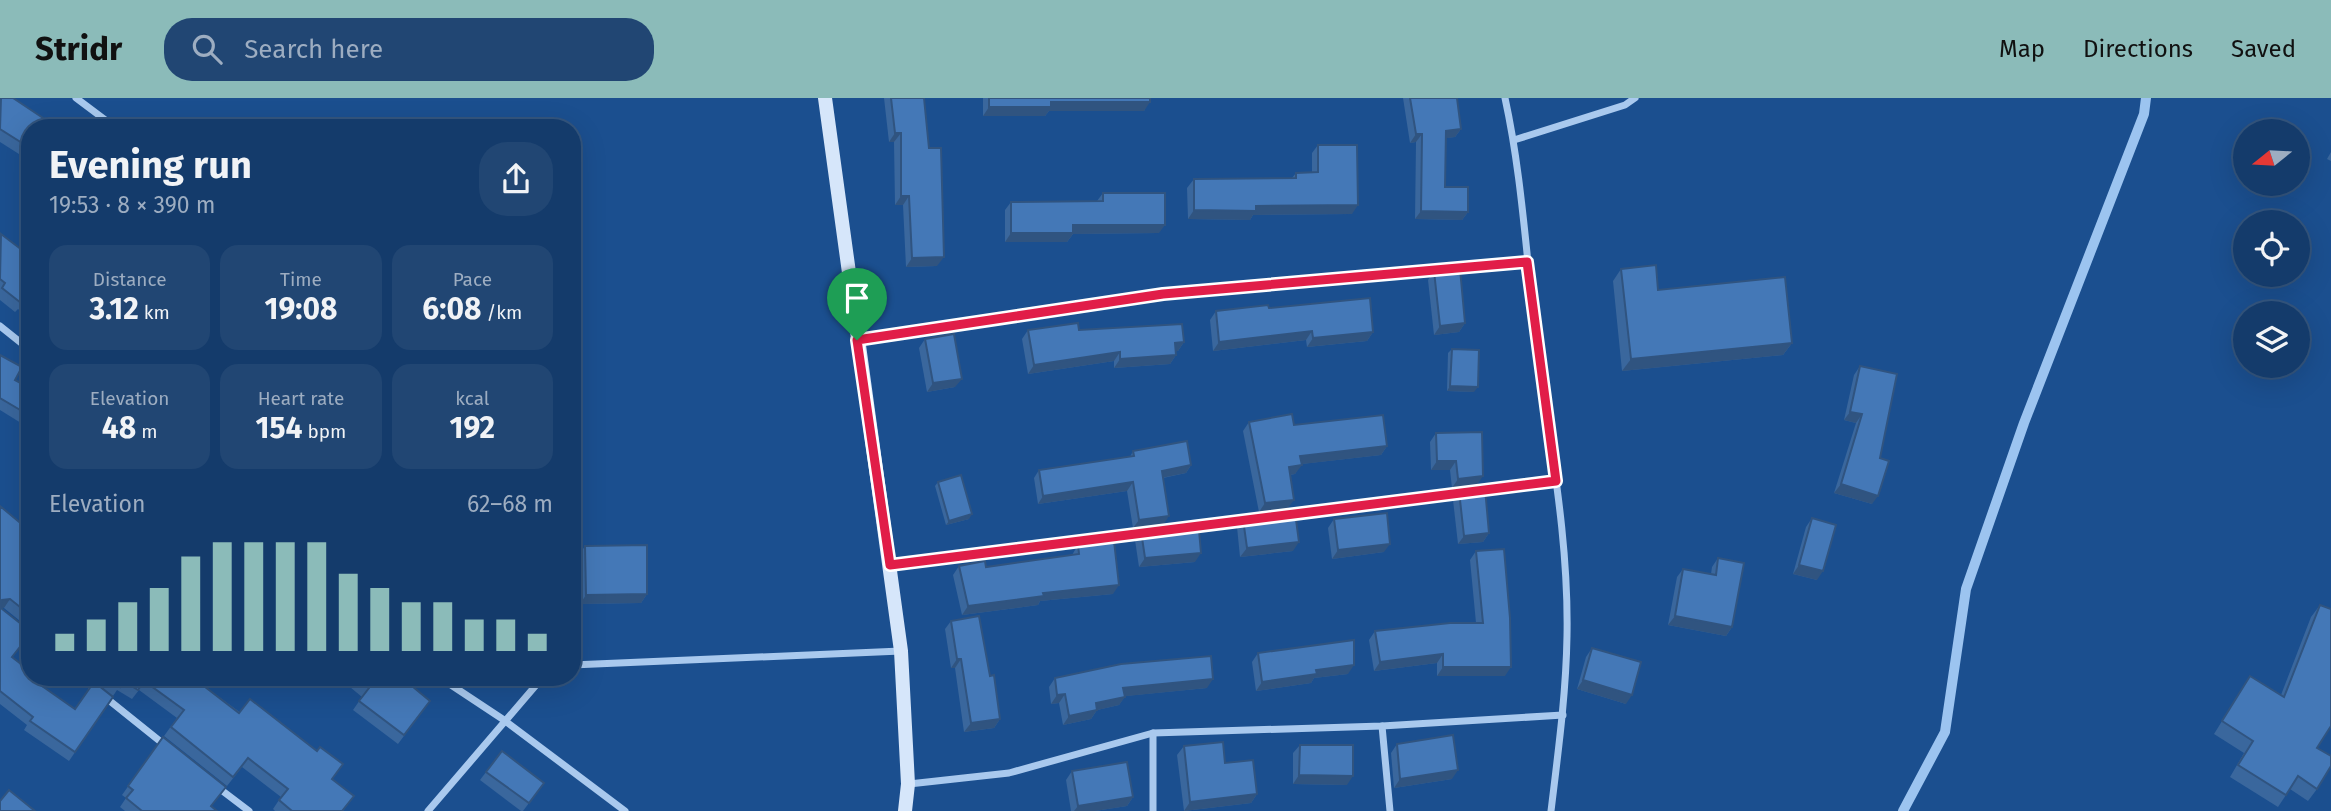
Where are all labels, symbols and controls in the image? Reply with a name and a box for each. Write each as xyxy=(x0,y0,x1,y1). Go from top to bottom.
search box xyxy=(164,18,654,81)
text: Stridr xyxy=(35,29,122,69)
icon: search xyxy=(188,30,226,68)
text: Search here xyxy=(244,34,383,65)
text: Map xyxy=(1999,35,2045,63)
text: Directions xyxy=(2083,35,2193,63)
text: Saved xyxy=(2231,35,2296,63)
north arrow xyxy=(2233,119,2310,196)
map controls xyxy=(2233,119,2310,378)
text: Evening run xyxy=(49,142,252,188)
button: share xyxy=(479,142,553,216)
text: 19:53 · 8 × 390 m xyxy=(49,191,215,219)
button: locate xyxy=(2233,210,2310,287)
text: Distance xyxy=(93,268,167,291)
text: Time xyxy=(280,268,322,291)
text: Pace xyxy=(453,268,492,291)
pin xyxy=(827,268,887,340)
icon: arrive xyxy=(838,279,876,317)
text: 3.12 xyxy=(90,291,139,327)
text: 19:08 xyxy=(265,291,337,327)
text: 6:08 xyxy=(422,291,481,327)
text: km xyxy=(139,301,170,324)
text: /km xyxy=(481,301,522,324)
button: layers xyxy=(2233,301,2310,378)
text: Elevation xyxy=(90,387,169,410)
text: Heart rate xyxy=(258,387,344,410)
text: kcal xyxy=(455,387,489,410)
text: 48 xyxy=(102,410,136,446)
text: 154 xyxy=(256,410,303,446)
text: 192 xyxy=(450,410,495,446)
text: m xyxy=(136,420,158,443)
text: bpm xyxy=(303,420,346,443)
text: Elevation xyxy=(49,490,145,518)
text: 62–68 m xyxy=(467,490,553,518)

